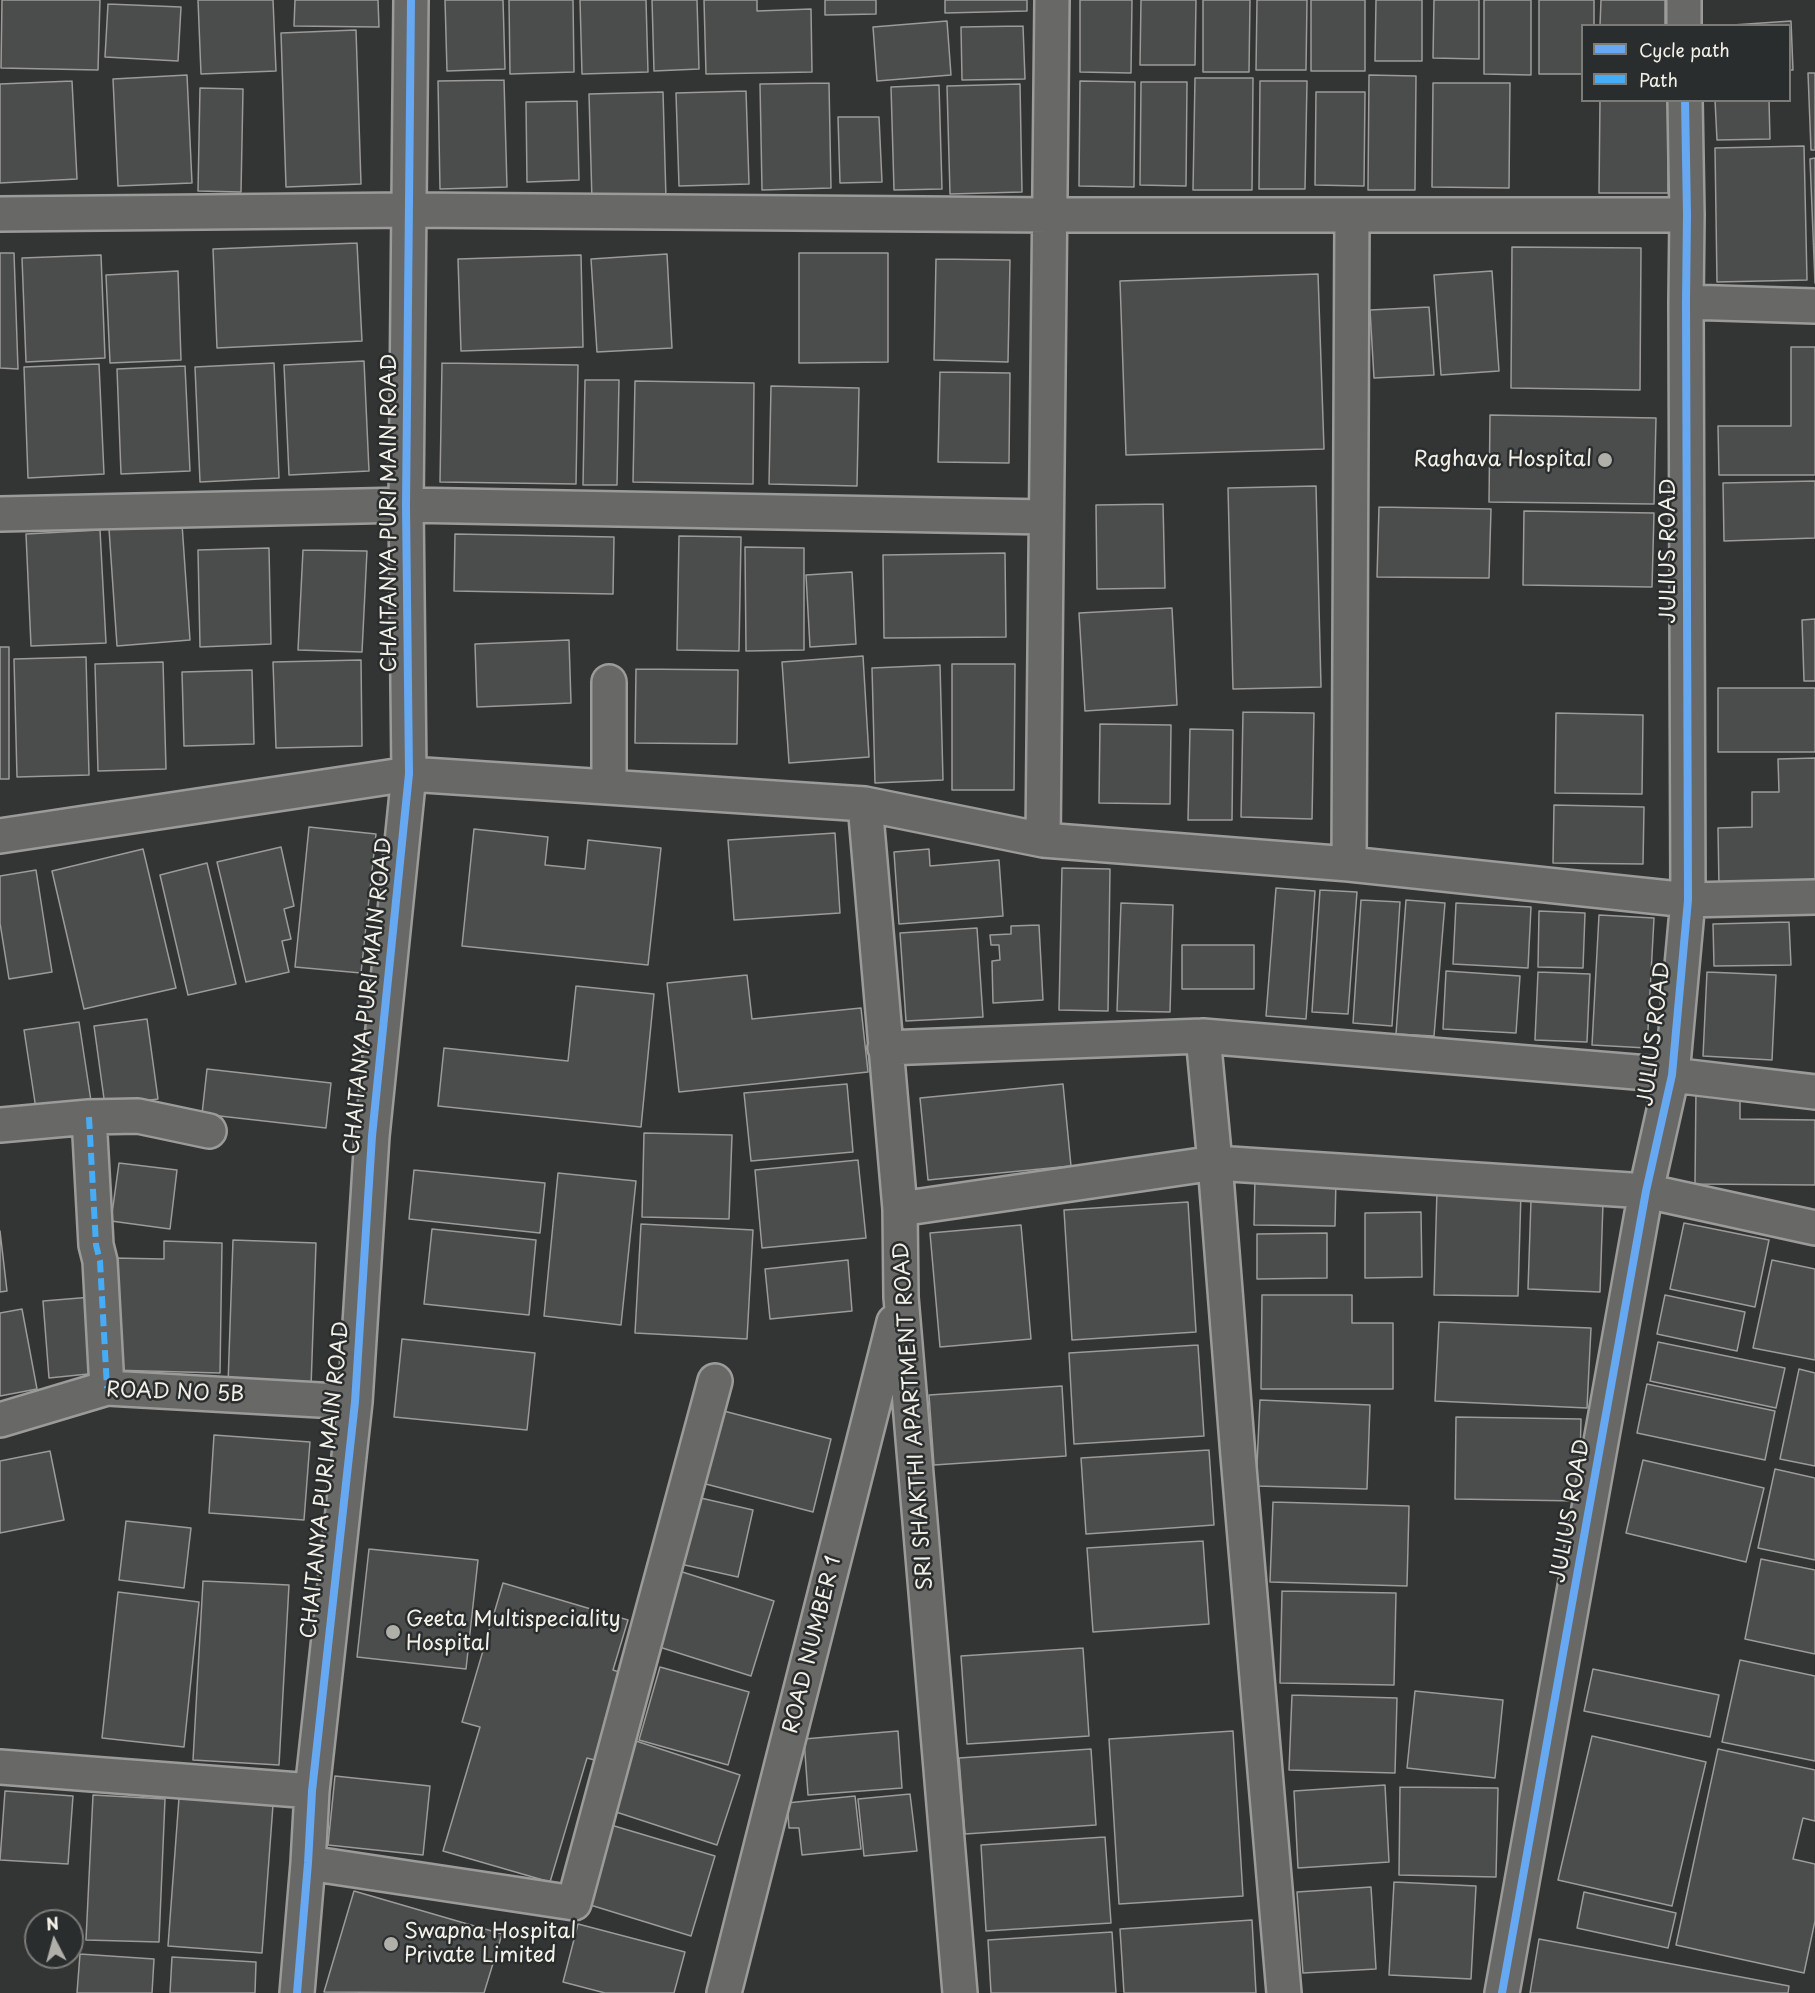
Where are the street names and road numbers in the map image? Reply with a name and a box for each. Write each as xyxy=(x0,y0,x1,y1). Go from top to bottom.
street label: CHAITANYA PURI MAIN ROAD xyxy=(377,354,403,672)
street label: JULIUS ROAD xyxy=(1656,478,1682,624)
street label: CHAITANYA PURI MAIN ROAD xyxy=(340,836,398,1156)
street label: JULIUS ROAD xyxy=(1634,960,1676,1108)
street label: SRI SHAKTHI APARTMENT ROAD xyxy=(889,1241,939,1591)
street label: CHAITANYA PURI MAIN ROAD xyxy=(297,1320,355,1640)
street label: ROAD NO 5B xyxy=(106,1378,244,1408)
street label: JULIUS ROAD xyxy=(1546,1437,1596,1585)
street label: ROAD NUMBER 1 xyxy=(779,1554,847,1736)

